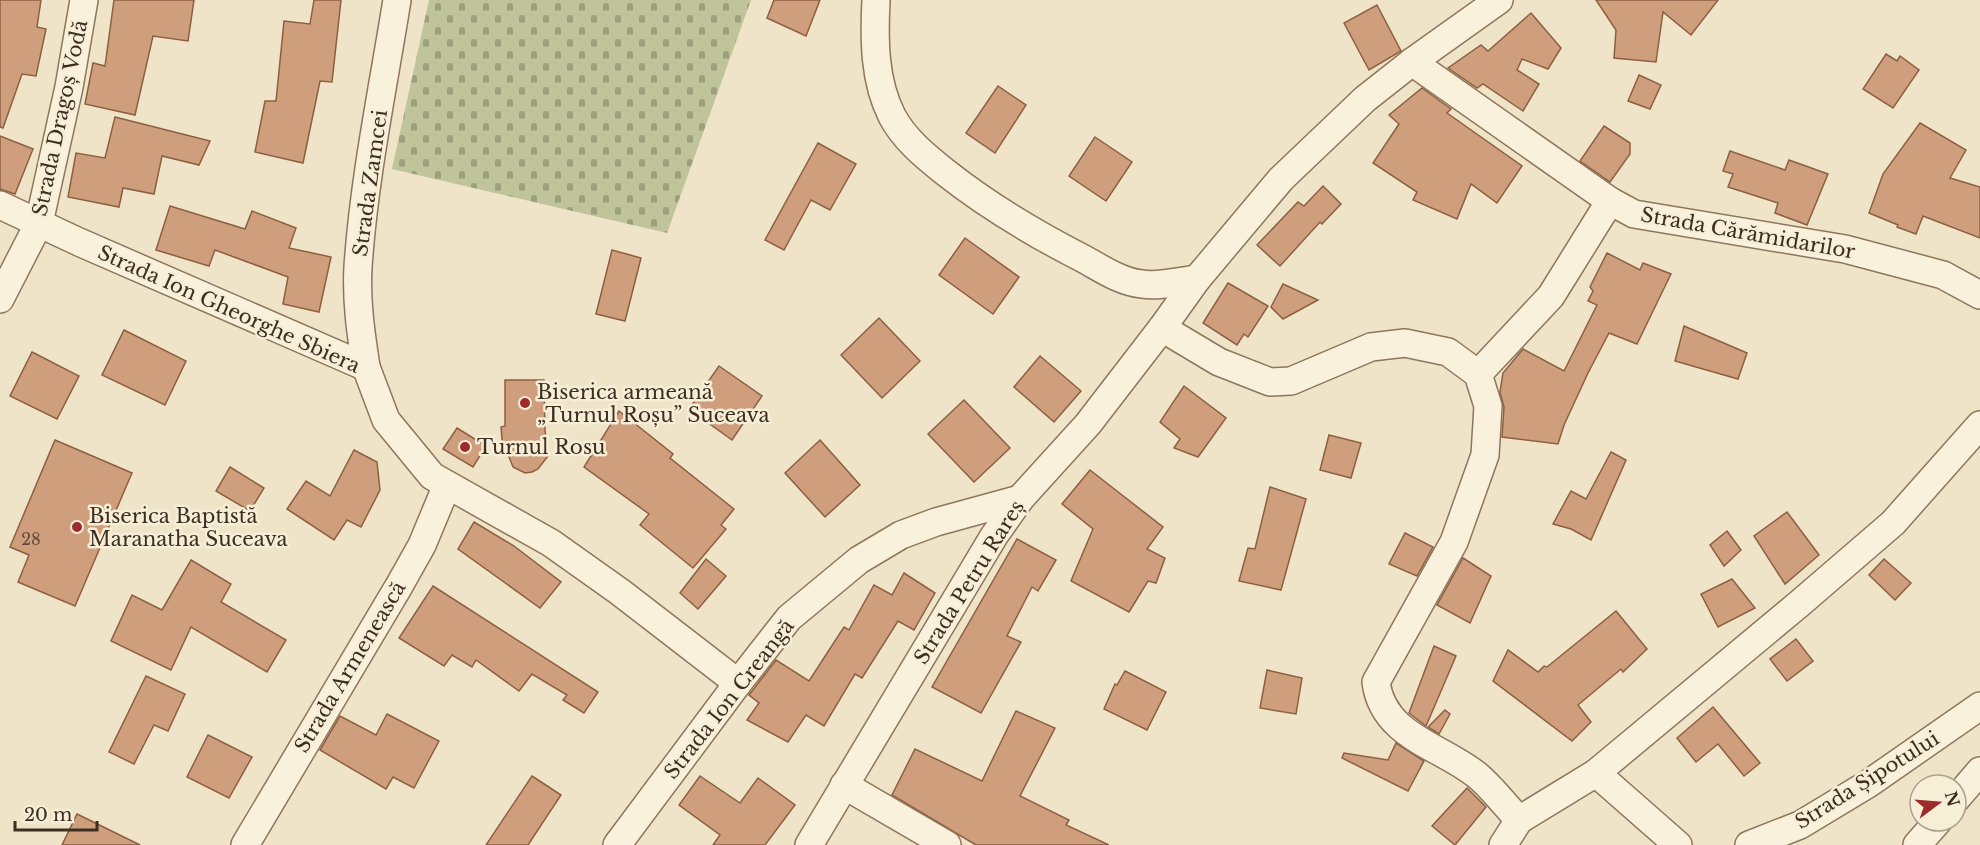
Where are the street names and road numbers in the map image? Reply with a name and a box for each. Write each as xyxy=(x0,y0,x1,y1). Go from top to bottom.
street label: Strada Dragoș Vodă xyxy=(27,17,94,219)
street label: Strada Zamcei xyxy=(348,108,392,258)
street label: Strada Cărămidarilor xyxy=(1639,202,1857,264)
street label: Strada Ion Gheorghe Sbiera xyxy=(94,240,365,378)
street label: Strada Petru Rareș xyxy=(909,496,1030,669)
street label: Strada Armenească xyxy=(289,576,411,757)
street label: Strada Ion Creangă xyxy=(659,614,799,784)
street label: Strada Șipotului xyxy=(1791,726,1944,835)

